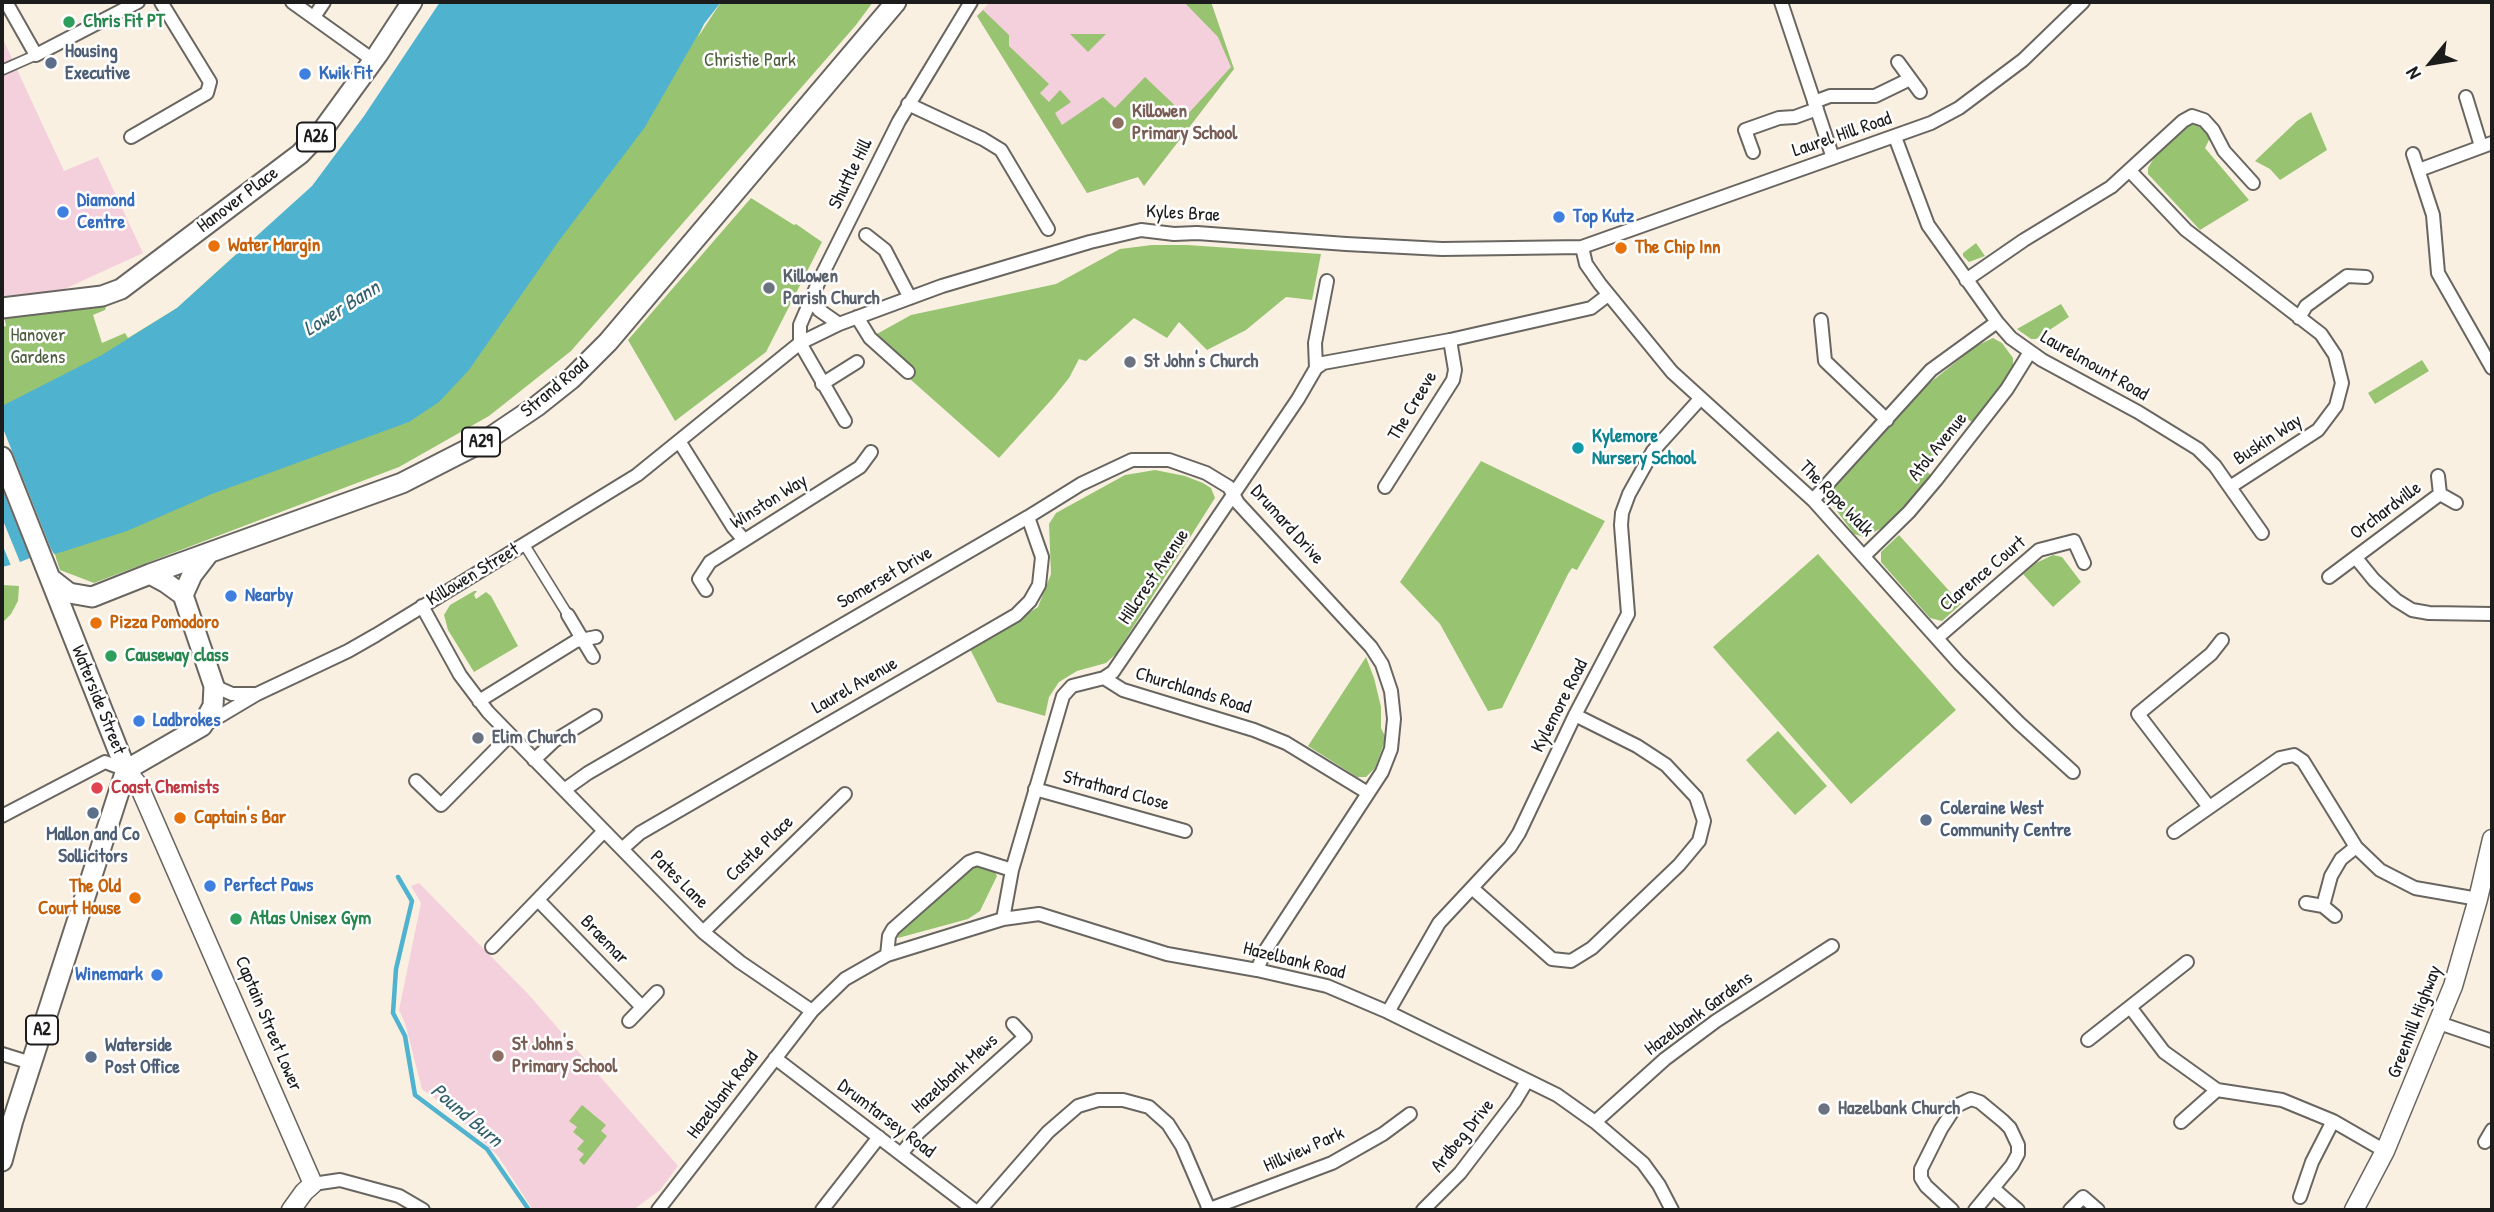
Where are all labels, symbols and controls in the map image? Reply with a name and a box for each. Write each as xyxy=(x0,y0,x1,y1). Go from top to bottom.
place label: Chris Fit PT xyxy=(83,11,165,33)
marker: Chris Fit PT xyxy=(61,14,77,30)
north arrow xyxy=(2396,28,2466,98)
place label: Housing Executive xyxy=(65,41,130,85)
park label: Christie Park xyxy=(704,50,796,72)
marker: Housing Executive xyxy=(43,55,59,71)
place label: Kwik Fit xyxy=(319,63,372,85)
text: N xyxy=(2399,63,2427,84)
marker: Kwik Fit xyxy=(297,66,313,82)
place label: Killowen Primary School xyxy=(1132,101,1237,145)
street label: Laurel Hill Road xyxy=(1789,107,1895,163)
marker: Killowen Primary School xyxy=(1110,115,1126,131)
road number: A26 xyxy=(297,122,335,152)
street label: Shuttle Hill xyxy=(824,135,878,213)
street label: Hanover Place xyxy=(193,162,283,238)
place label: Diamond Centre xyxy=(77,190,134,234)
street label: Kyles Brae xyxy=(1145,201,1221,227)
marker: Diamond Centre xyxy=(55,204,71,220)
place label: Top Kutz xyxy=(1573,206,1634,228)
marker: Top Kutz xyxy=(1551,209,1567,225)
place label: Water Margin xyxy=(228,235,320,257)
place label: The Chip Inn xyxy=(1635,237,1721,259)
marker: Water Margin xyxy=(206,238,222,254)
marker: The Chip Inn xyxy=(1613,240,1629,256)
place label: Killowen Parish Church xyxy=(783,266,879,310)
water label: Lower Bann xyxy=(299,276,385,342)
marker: Killowen Parish Church xyxy=(761,280,777,296)
park label: Hanover Gardens xyxy=(10,325,66,369)
street label: Laurelmount Road xyxy=(2036,326,2152,406)
place label: St John's Church xyxy=(1144,351,1258,373)
street label: Strand Road xyxy=(516,353,594,423)
marker: St John's Church xyxy=(1122,354,1138,370)
street label: The Creeve xyxy=(1383,367,1443,445)
street label: Atol Avenue xyxy=(1904,408,1972,486)
street label: Buskin Way xyxy=(2230,410,2306,470)
place label: Kylemore Nursery School xyxy=(1592,426,1696,470)
road number: A29 xyxy=(462,428,500,457)
marker: Kylemore Nursery School xyxy=(1570,440,1586,456)
street label: The Rope Walk xyxy=(1794,456,1878,542)
street label: Winston Way xyxy=(726,469,812,535)
street label: Orchardville xyxy=(2346,477,2426,545)
street label: Drumard Drive xyxy=(1245,481,1329,569)
street label: Hillcrest Avenue xyxy=(1114,525,1194,629)
street label: Clarence Court xyxy=(1935,531,2031,617)
street label: Killowen Street xyxy=(423,539,523,611)
street label: Somerset Drive xyxy=(834,542,936,614)
place label: Nearby xyxy=(245,585,293,607)
marker: Nearby xyxy=(223,588,239,604)
place label: Pizza Pomodoro xyxy=(110,612,219,634)
marker: Pizza Pomodoro xyxy=(88,615,104,631)
street label: Waterside Street xyxy=(66,642,130,758)
place label: Causeway class xyxy=(125,645,228,667)
marker: Causeway class xyxy=(103,648,119,664)
street label: Laurel Avenue xyxy=(808,652,902,720)
street label: Kylemore Road xyxy=(1527,656,1593,756)
street label: Churchlands Road xyxy=(1132,663,1254,719)
place label: Ladbrokes xyxy=(153,710,220,732)
marker: Ladbrokes xyxy=(131,713,147,729)
place label: Elim Church xyxy=(492,727,576,749)
marker: Elim Church xyxy=(470,730,486,746)
street label: Strathard Close xyxy=(1060,766,1172,816)
place label: Coast Chemists xyxy=(111,777,219,799)
marker: Coast Chemists xyxy=(89,780,105,796)
place label: Coleraine West Community Centre xyxy=(1940,798,2071,842)
marker: Mallon and Co Sollicitors xyxy=(85,805,101,821)
place label: Captain's Bar xyxy=(194,807,286,829)
marker: Captain's Bar xyxy=(172,810,188,826)
street label: Castle Place xyxy=(721,811,799,887)
marker: Coleraine West Community Centre xyxy=(1918,812,1934,828)
place label: Mallon and Co Sollicitors xyxy=(46,824,140,868)
street label: Pates Lane xyxy=(645,846,713,914)
place label: Perfect Paws xyxy=(224,875,313,897)
place label: The Old Court House xyxy=(38,876,121,920)
marker: Perfect Paws xyxy=(202,878,218,894)
marker: The Old Court House xyxy=(127,890,143,906)
place label: Atlas Unisex Gym xyxy=(250,908,371,930)
marker: Atlas Unisex Gym xyxy=(228,911,244,927)
street label: Braemar xyxy=(575,911,633,969)
street label: Hazelbank Road xyxy=(1241,937,1347,985)
street label: Captain Street Lower xyxy=(229,953,307,1095)
street label: Greenhill Highway xyxy=(2383,962,2447,1082)
place label: Winemark xyxy=(75,964,143,986)
marker: Winemark xyxy=(149,967,165,983)
street label: Hazelbank Gardens xyxy=(1641,967,1757,1061)
road number: A2 xyxy=(26,1015,58,1044)
street label: Hazelbank Mews xyxy=(907,1029,1003,1119)
place label: St John's Primary School xyxy=(512,1034,617,1078)
place label: Waterside Post Office xyxy=(105,1035,180,1079)
street label: Hazelbank Road xyxy=(682,1046,764,1144)
marker: St John's Primary School xyxy=(490,1048,506,1064)
marker: Waterside Post Office xyxy=(83,1049,99,1065)
street label: Drumtarsey Road xyxy=(833,1075,939,1163)
water label: Pound Burn xyxy=(425,1079,507,1153)
street label: Ardbeg Drive xyxy=(1426,1095,1500,1177)
place label: Hazelbank Church xyxy=(1838,1098,1960,1120)
marker: Hazelbank Church xyxy=(1816,1101,1832,1117)
street label: Hillview Park xyxy=(1260,1122,1348,1178)

